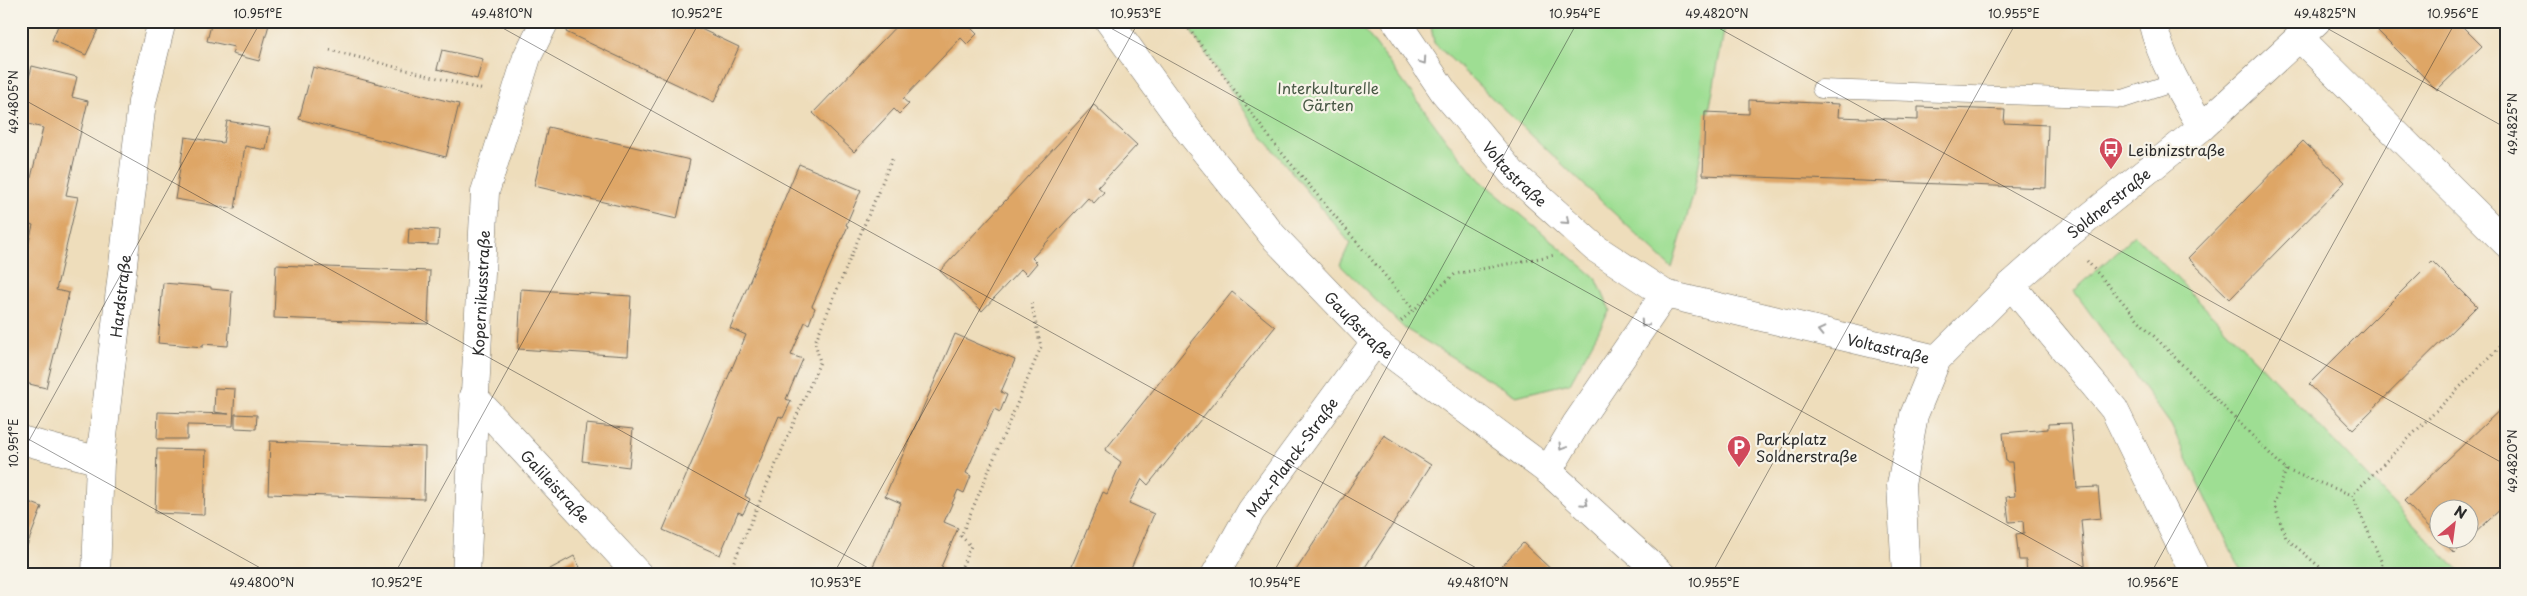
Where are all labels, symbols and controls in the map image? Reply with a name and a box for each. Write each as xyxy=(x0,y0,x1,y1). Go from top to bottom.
text: 10.951°E xyxy=(233,4,283,22)
text: 49.4810°N xyxy=(471,4,533,22)
text: 10.952°E xyxy=(671,4,723,22)
text: 10.953°E xyxy=(1110,4,1162,22)
text: 10.954°E xyxy=(1549,4,1601,22)
text: 49.4820°N xyxy=(1685,4,1749,22)
text: 10.955°E xyxy=(1988,4,2040,22)
text: 49.4825°N xyxy=(2294,4,2356,22)
text: 10.956°E xyxy=(2427,4,2479,22)
one-way arrow xyxy=(1417,56,1426,65)
text: 49.4805°N xyxy=(4,70,22,134)
park label: Interkulturelle Gärten xyxy=(1277,76,1379,116)
text: 49.4825°N xyxy=(2503,93,2521,155)
street label: Voltastraße xyxy=(1478,135,1553,211)
bus stop icon: Leibnizstraße xyxy=(2098,136,2124,170)
place label: Leibnizstraße xyxy=(2128,138,2225,161)
street label: Soldnerstraße xyxy=(2061,162,2155,243)
one-way arrow xyxy=(1560,216,1569,225)
street label: Kopernikusstraße xyxy=(465,230,495,357)
street label: Hardstraße xyxy=(103,253,136,339)
street label: Gaußstraße xyxy=(1320,285,1398,364)
one-way arrow xyxy=(1641,318,1650,328)
one-way arrow xyxy=(1817,326,1826,337)
street label: Voltastraße xyxy=(1845,326,1932,368)
street label: Max-Planck-Straße xyxy=(1239,392,1343,521)
text: 10.951°E xyxy=(4,418,22,468)
place label: Parkplatz Soldnerstraße xyxy=(1756,427,1858,467)
text: 49.4820°N xyxy=(2503,429,2521,493)
parking icon: Parkplatz Soldnerstraße xyxy=(1726,434,1752,468)
one-way arrow xyxy=(1559,442,1569,451)
street label: Galileistraße xyxy=(516,444,596,527)
one-way arrow xyxy=(1579,498,1588,507)
north arrow xyxy=(2430,498,2480,548)
text: N xyxy=(2451,500,2470,524)
text: 49.4800°N xyxy=(230,573,294,591)
text: 10.952°E xyxy=(371,573,423,591)
text: 10.953°E xyxy=(810,573,862,591)
text: 10.954°E xyxy=(1249,573,1301,591)
text: 49.4810°N xyxy=(1447,573,1509,591)
text: 10.955°E xyxy=(1688,573,1740,591)
text: 10.956°E xyxy=(2127,573,2179,591)

